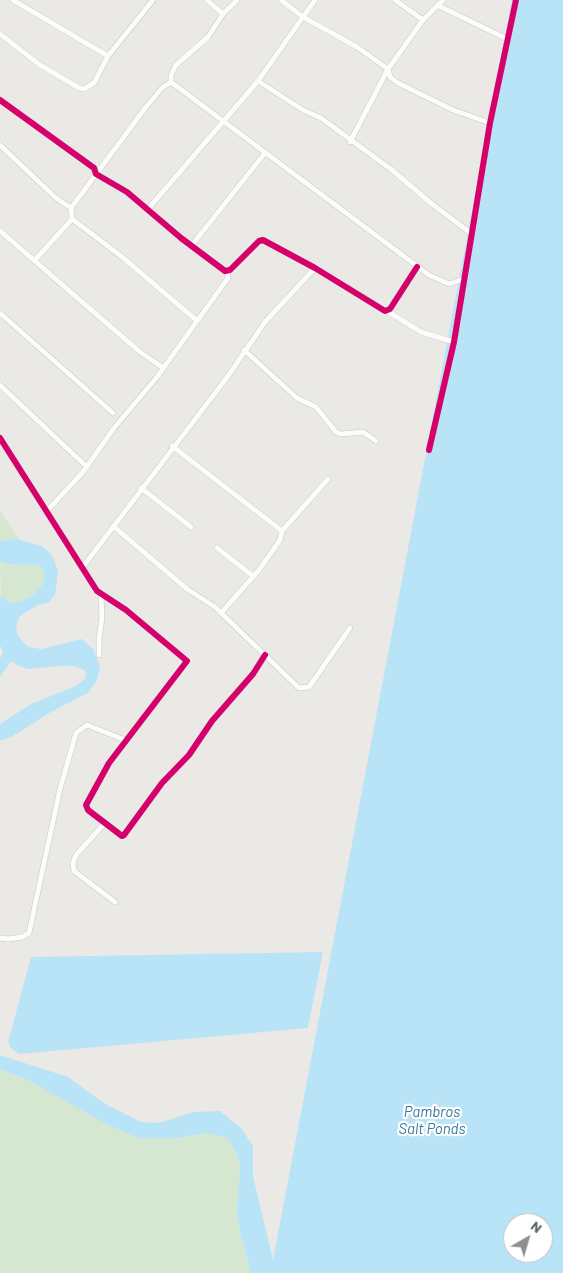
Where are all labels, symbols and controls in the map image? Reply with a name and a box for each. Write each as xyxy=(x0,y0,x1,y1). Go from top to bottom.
water label: Pambros Salt Ponds xyxy=(399,1103,465,1138)
north arrow xyxy=(503,1213,553,1263)
text: N xyxy=(528,1217,546,1236)

